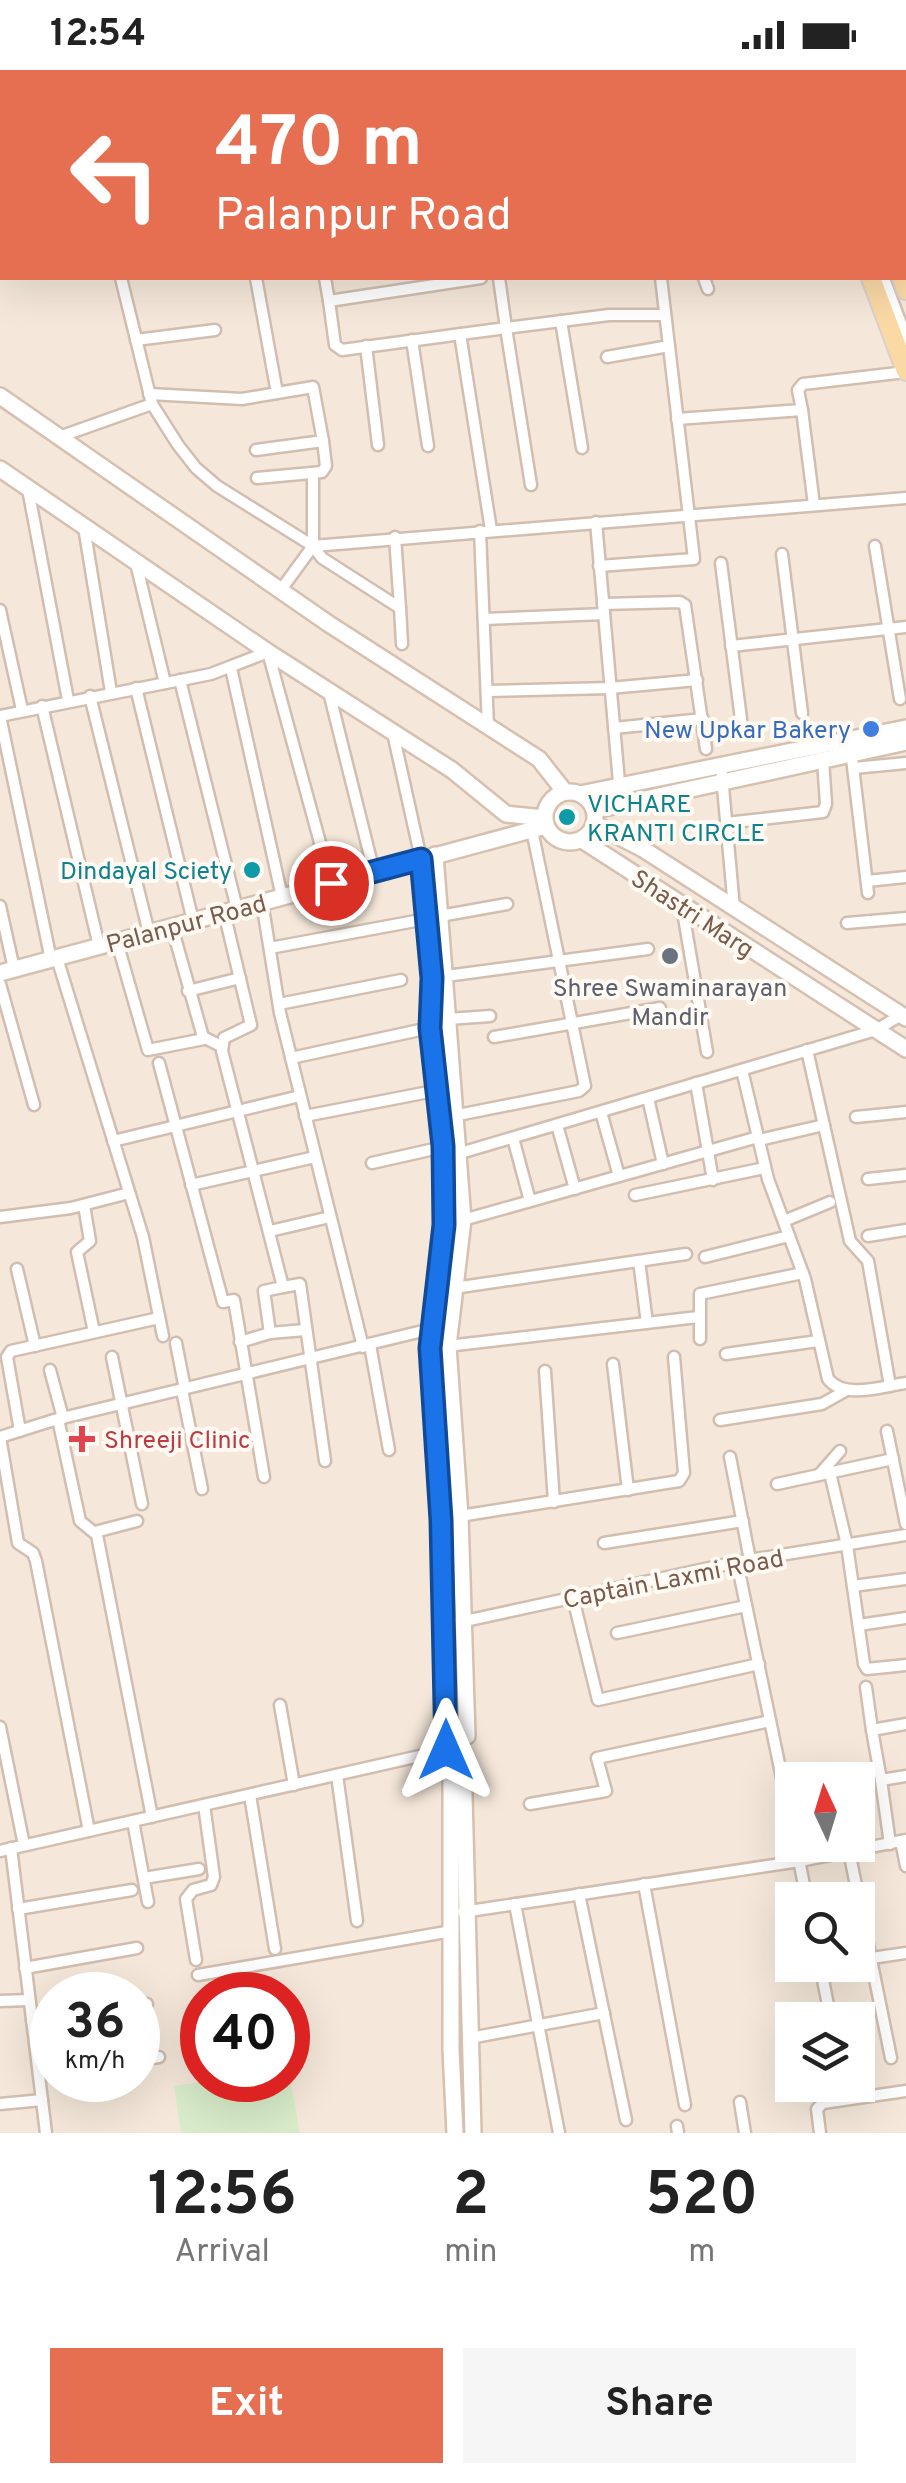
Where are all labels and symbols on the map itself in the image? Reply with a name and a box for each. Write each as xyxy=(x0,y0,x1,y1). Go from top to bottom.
place label: New Upkar Bakery xyxy=(644,716,851,748)
marker: New Upkar Bakery xyxy=(860,718,882,740)
place label: VICHARE KRANTI CIRCLE xyxy=(587,790,765,851)
marker: VICHARE KRANTI CIRCLE xyxy=(556,806,578,828)
pin xyxy=(289,841,374,926)
place label: Dindayal Sciety xyxy=(60,857,232,889)
marker: Dindayal Sciety xyxy=(241,859,263,881)
street label: Shastri Marg xyxy=(624,864,759,967)
street label: Palanpur Road xyxy=(103,889,270,963)
marker: Shree Swaminarayan Mandir xyxy=(659,945,681,967)
place label: Shree Swaminarayan Mandir xyxy=(553,974,787,1035)
marker: Shreeji Clinic xyxy=(69,1426,95,1452)
place label: Shreeji Clinic xyxy=(104,1426,250,1458)
street label: Captain Laxmi Road xyxy=(561,1544,787,1618)
position arrow xyxy=(394,1698,498,1802)
north arrow xyxy=(775,1762,875,1862)
speed limit sign: 40 xyxy=(180,1972,310,2102)

